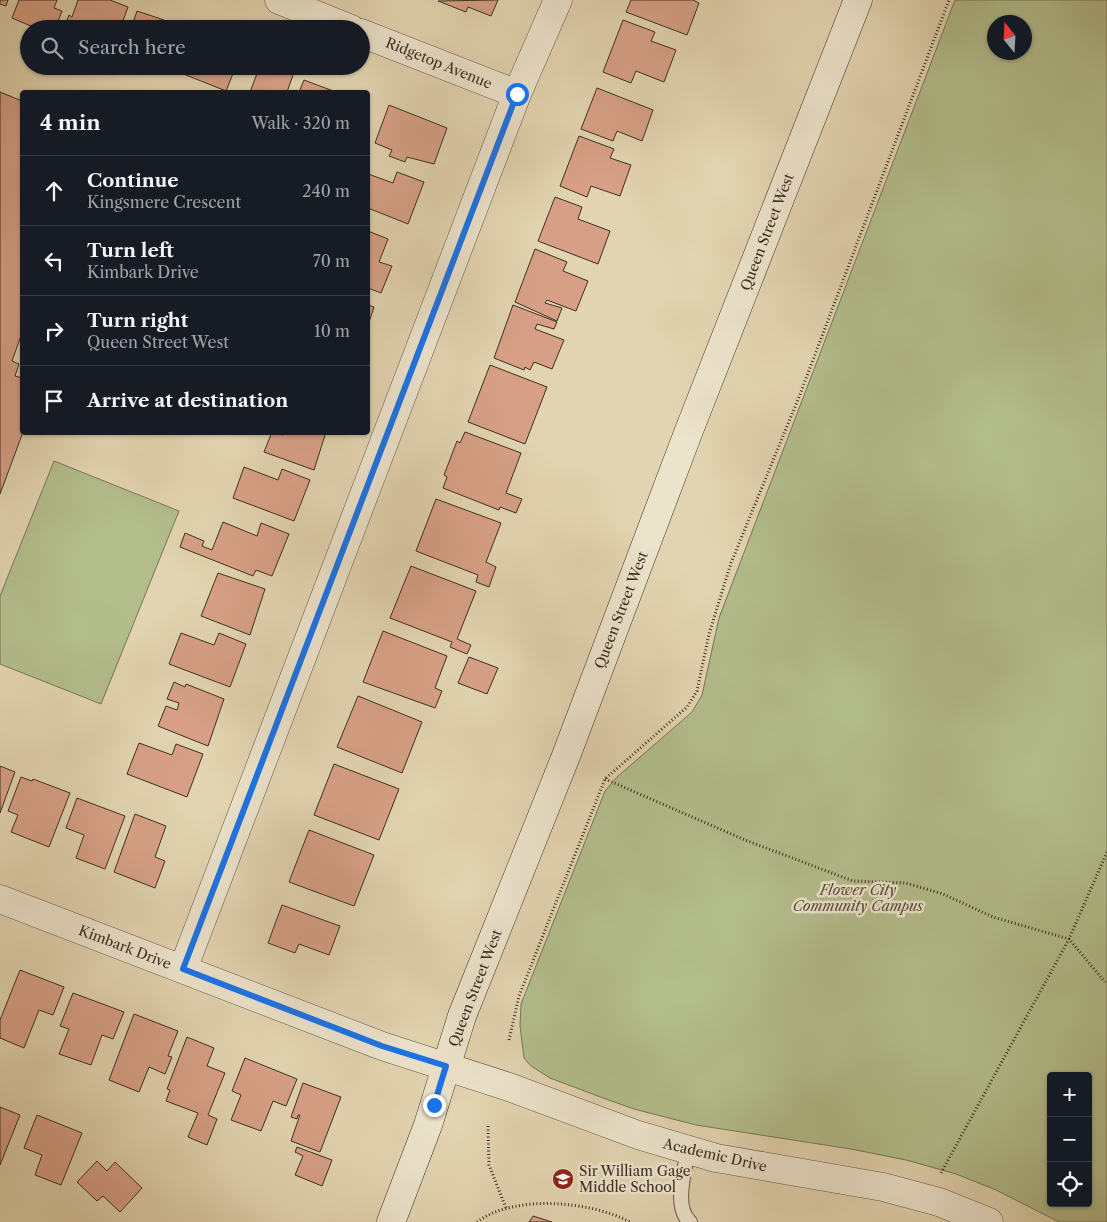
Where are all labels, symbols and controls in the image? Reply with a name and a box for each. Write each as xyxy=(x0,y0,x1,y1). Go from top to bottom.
north arrow xyxy=(987,15,1032,60)
search box xyxy=(20,20,370,75)
street label: Ridgetop Avenue xyxy=(383,33,495,93)
icon: search xyxy=(38,34,66,62)
text: Search here xyxy=(78,36,186,59)
route start xyxy=(506,83,529,106)
text: 4 min xyxy=(40,110,101,135)
text: Walk · 320 m xyxy=(251,113,350,133)
text: Continue xyxy=(87,169,179,192)
street label: Queen Street West xyxy=(736,171,798,293)
icon: ahead xyxy=(40,177,68,205)
text: 240 m xyxy=(302,181,350,201)
text: Kingsmere Crescent xyxy=(87,192,241,212)
text: Turn left xyxy=(87,239,174,262)
icon: left xyxy=(40,247,68,275)
text: 70 m xyxy=(313,251,350,271)
text: Kimbark Drive xyxy=(87,262,199,282)
text: Turn right xyxy=(87,309,188,332)
icon: right xyxy=(40,317,68,345)
text: 10 m xyxy=(314,321,350,341)
text: Queen Street West xyxy=(87,332,229,352)
icon: arrive xyxy=(40,387,68,415)
text: Arrive at destination xyxy=(87,389,288,412)
street label: Queen Street West xyxy=(590,549,652,671)
park label: Flower City Community Campus xyxy=(793,881,924,915)
street label: Kimbark Drive xyxy=(76,921,174,973)
street label: Queen Street West xyxy=(444,927,506,1049)
map controls xyxy=(1047,1072,1092,1207)
button: + xyxy=(1047,1072,1092,1117)
route end xyxy=(423,1094,446,1117)
button: − xyxy=(1047,1117,1092,1162)
street label: Academic Drive xyxy=(660,1134,769,1176)
place label: Sir William Gage Middle School xyxy=(579,1162,691,1196)
button: locate xyxy=(1047,1162,1092,1207)
school or university icon: Sir William Gage Middle School xyxy=(551,1167,575,1191)

